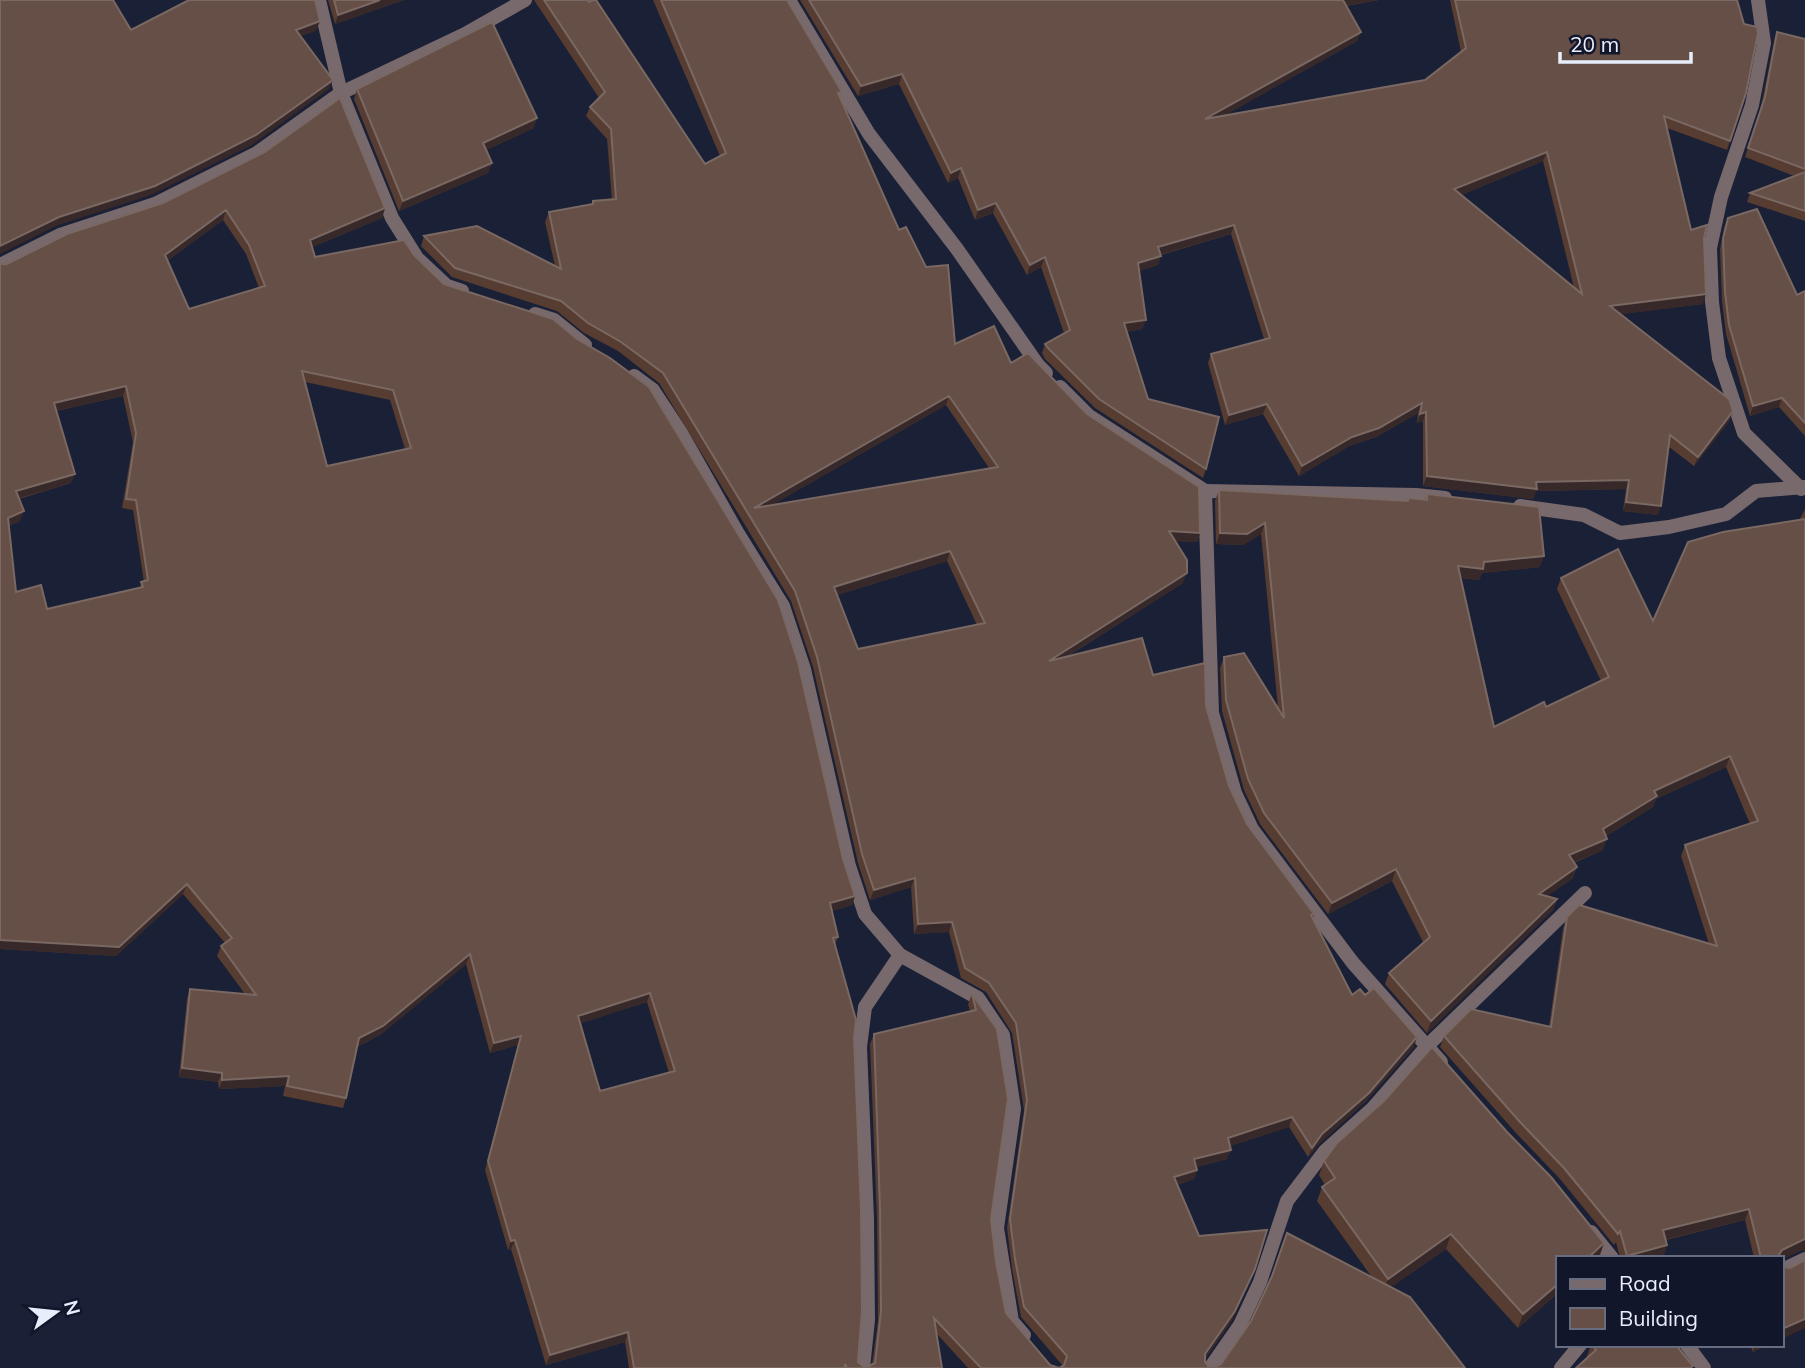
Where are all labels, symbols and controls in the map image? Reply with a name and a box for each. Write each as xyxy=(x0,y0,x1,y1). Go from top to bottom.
scale bar xyxy=(1560,21,1691,65)
text: 20 m xyxy=(1570,31,1619,57)
legend xyxy=(1556,1256,1784,1347)
text: Road xyxy=(1619,1270,1670,1296)
north arrow xyxy=(21,1277,91,1347)
text: N xyxy=(59,1298,86,1318)
text: Building xyxy=(1619,1305,1698,1331)

